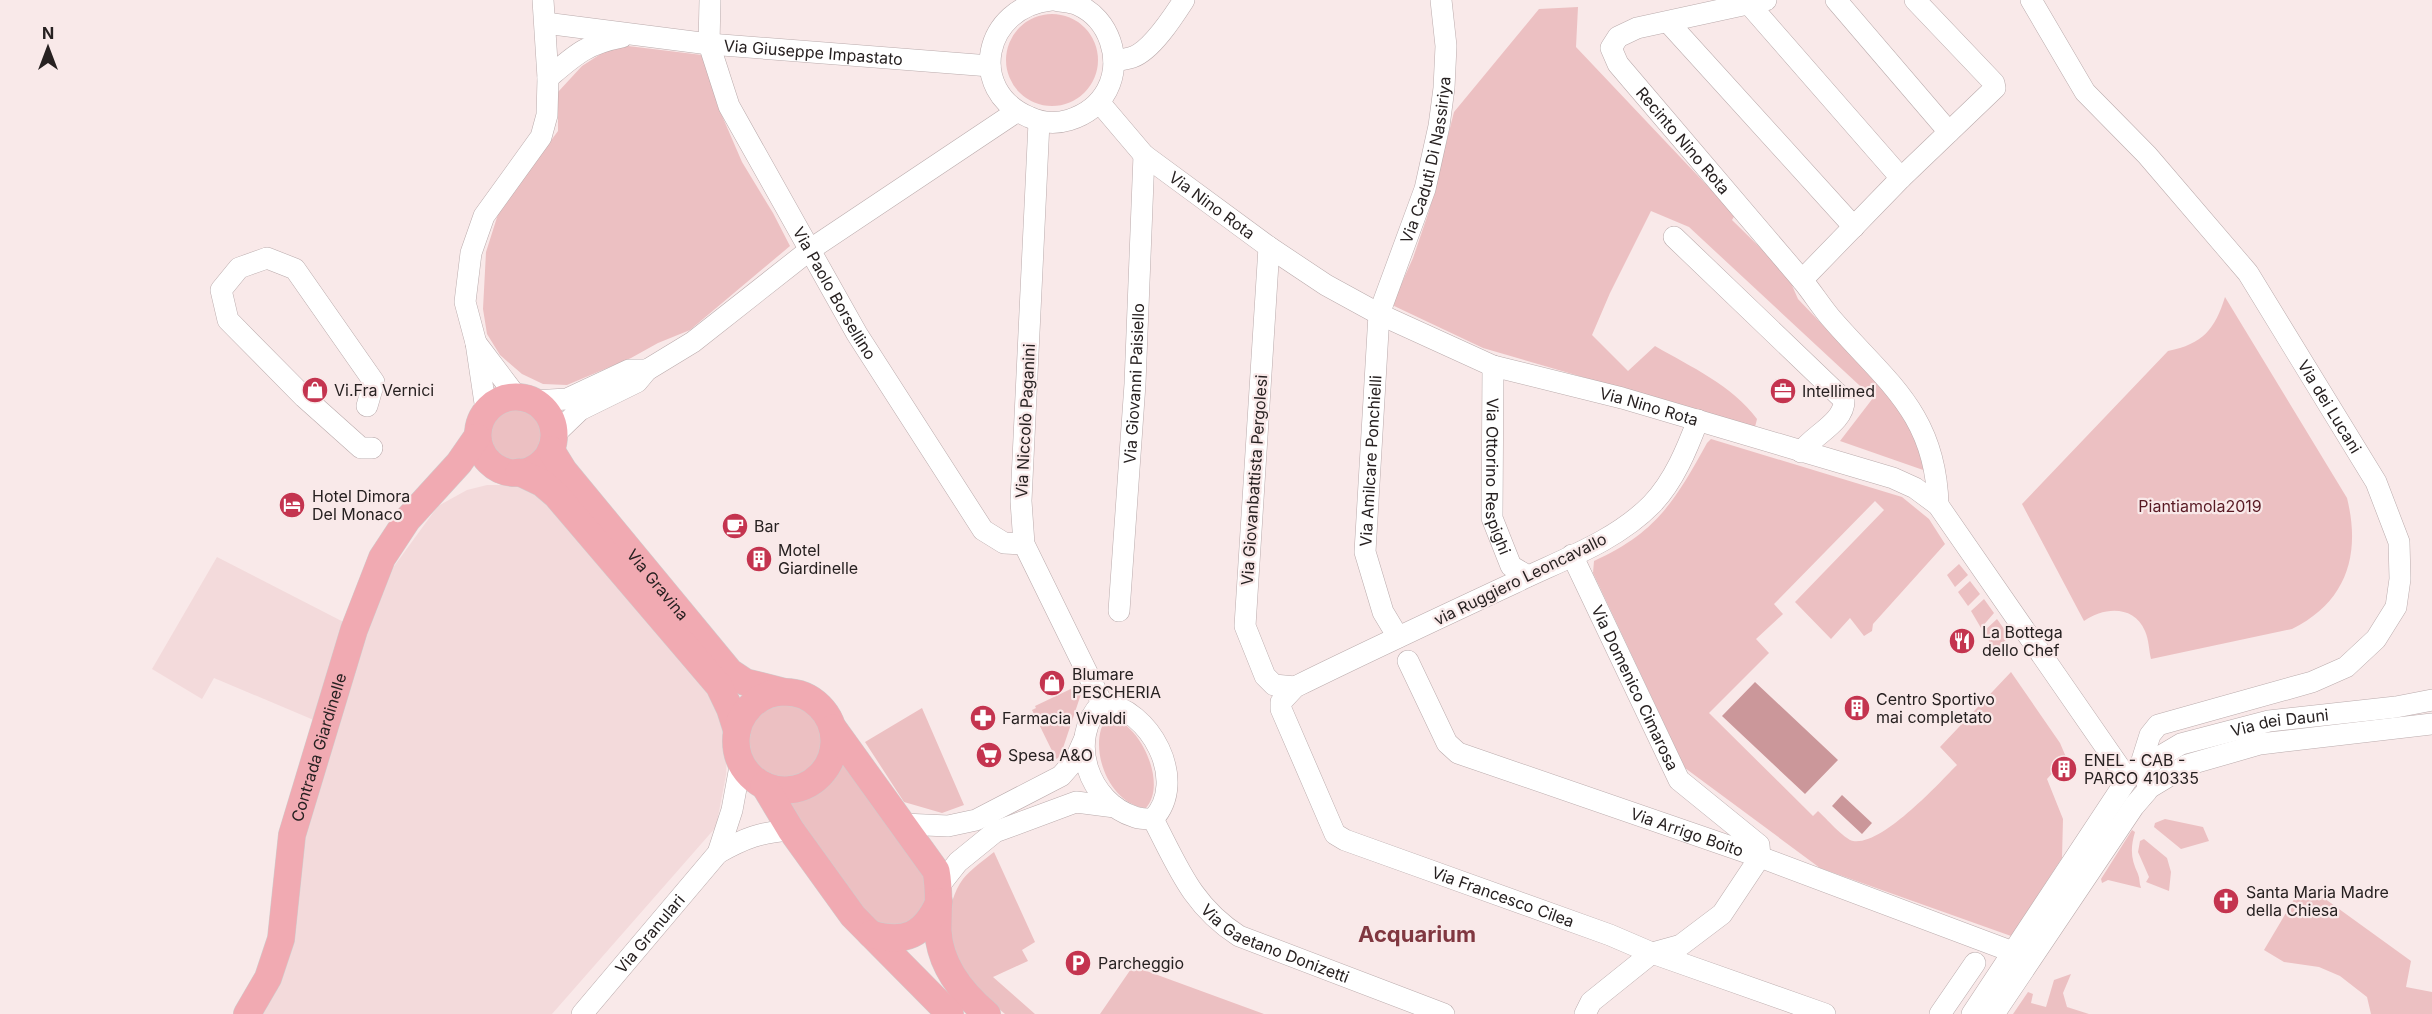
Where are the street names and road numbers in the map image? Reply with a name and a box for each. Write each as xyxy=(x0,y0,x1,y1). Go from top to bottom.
street label: Via Giuseppe Impastato xyxy=(723,35,904,69)
street label: Via Caduti Di Nassiriya xyxy=(1396,76,1455,246)
street label: Recinto Nino Rota xyxy=(1632,83,1734,198)
street label: Via Nino Rota xyxy=(1165,167,1259,243)
street label: Via Paolo Borsellino xyxy=(789,223,881,363)
street label: Via Giovanni Paisiello xyxy=(1119,303,1148,464)
street label: Via Niccolò Paganini xyxy=(1011,343,1039,499)
street label: Via dei Lucani xyxy=(2294,356,2366,457)
street label: Via Giovanbattista Pergolesi xyxy=(1237,374,1271,586)
street label: Via Amilcare Ponchielli xyxy=(1355,375,1385,547)
street label: Via Nino Rota xyxy=(1597,383,1701,430)
street label: Via Ottorino Respighi xyxy=(1482,398,1515,557)
street label: via Ruggiero Leoncavallo xyxy=(1430,528,1610,630)
street label: Via Gravina xyxy=(623,545,693,624)
street label: Via Domenico Cimarosa xyxy=(1587,602,1683,774)
street label: Contrada Giardinelle xyxy=(287,671,350,824)
street label: Via dei Dauni xyxy=(2228,704,2330,741)
street label: Via Arrigo Boito xyxy=(1628,803,1746,861)
street label: Via Francesco Cilea xyxy=(1429,862,1577,931)
street label: Via Granulari xyxy=(611,890,689,977)
street label: Via Gaetano Donizetti xyxy=(1197,900,1352,987)

